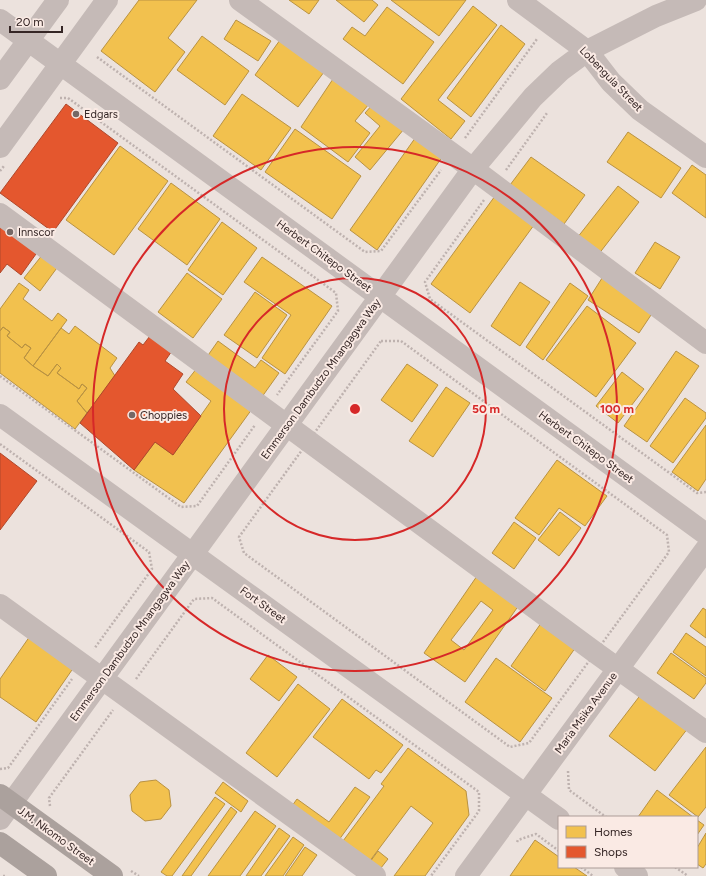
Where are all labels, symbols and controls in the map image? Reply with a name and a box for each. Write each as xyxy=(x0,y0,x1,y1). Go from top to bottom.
scale bar xyxy=(10,8,62,34)
text: 20 m xyxy=(16,15,44,29)
street label: Lobengula Street xyxy=(577,44,645,114)
place label: Edgars xyxy=(84,108,118,121)
marker: Edgars xyxy=(71,109,81,119)
street label: Herbert Chitepo Street xyxy=(274,217,374,295)
place label: Innscor xyxy=(18,226,55,239)
marker: Innscor xyxy=(5,227,15,237)
street label: Emmerson Dambudzo Mnangagwa Way xyxy=(258,296,384,462)
centre of rings xyxy=(348,402,362,416)
text: 50 m xyxy=(472,402,500,416)
text: 100 m xyxy=(600,402,634,416)
street label: Herbert Chitepo Street xyxy=(536,408,636,486)
place label: Choppies xyxy=(140,409,187,422)
marker: Choppies xyxy=(127,410,137,420)
street label: Emmerson Dambudzo Mnangagwa Way xyxy=(67,558,193,724)
street label: Fort Street xyxy=(237,584,289,626)
street label: Maria Msika Avenue xyxy=(552,670,620,756)
street label: J.M. Nkomo Street xyxy=(15,804,97,868)
legend xyxy=(558,816,698,868)
text: Homes xyxy=(594,825,633,839)
text: Shops xyxy=(594,845,628,859)

